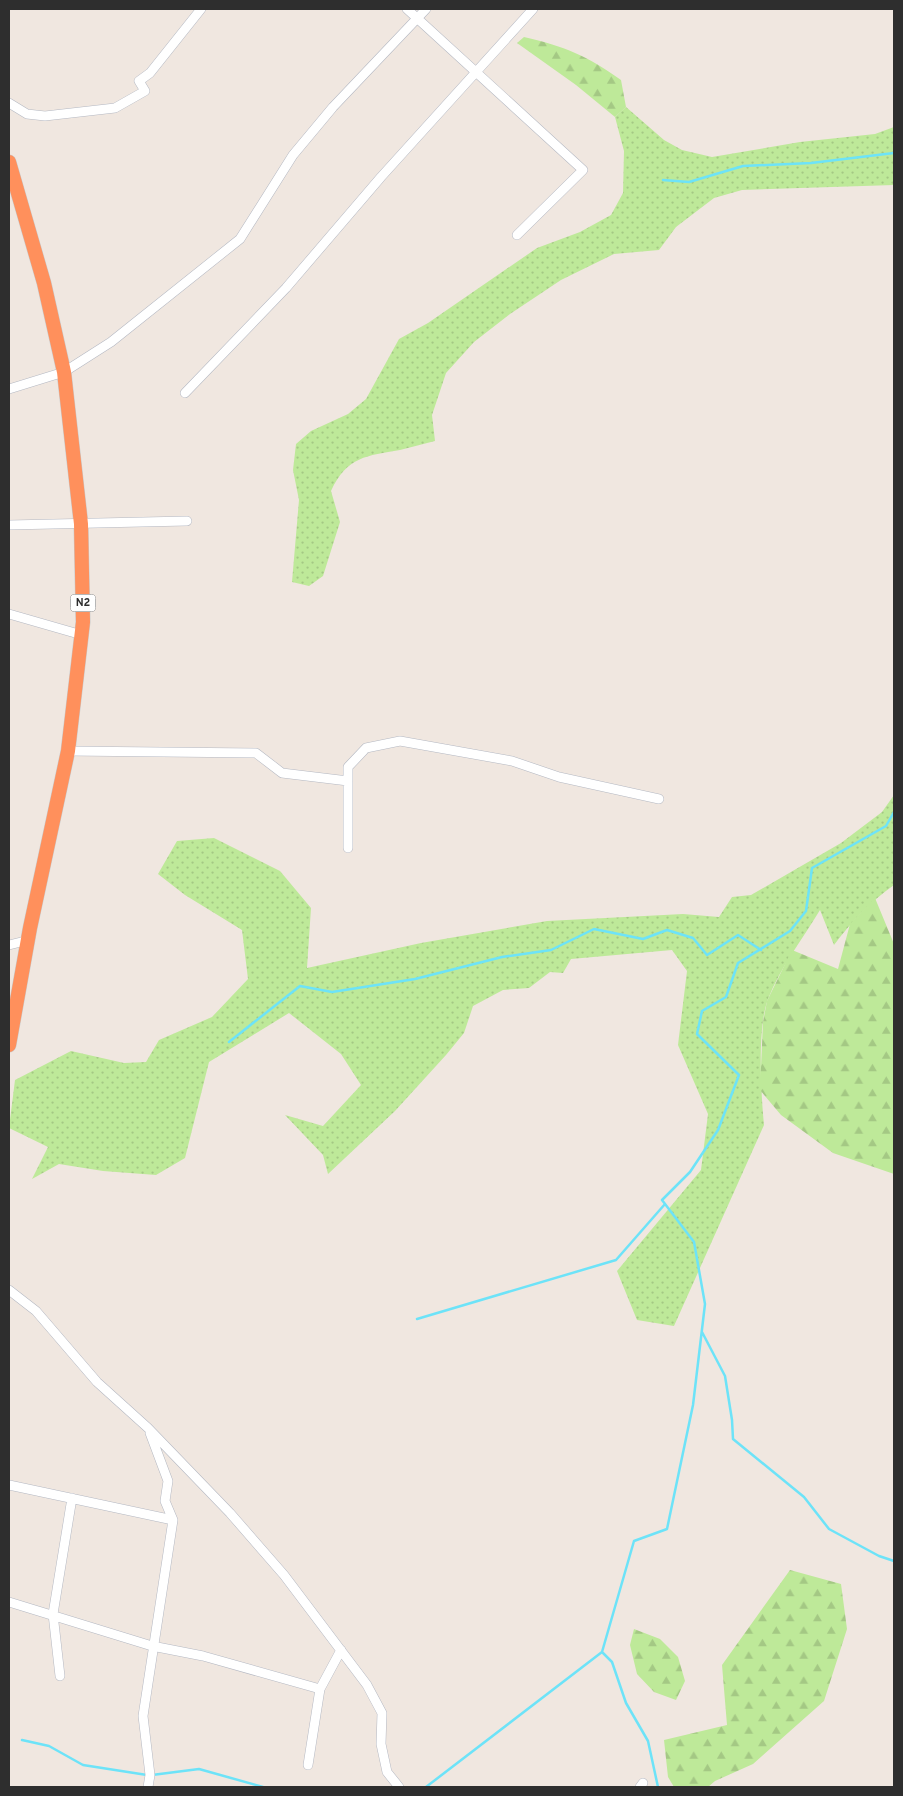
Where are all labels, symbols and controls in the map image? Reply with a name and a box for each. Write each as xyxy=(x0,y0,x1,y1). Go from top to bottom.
road number: N2 xyxy=(70,594,96,612)

